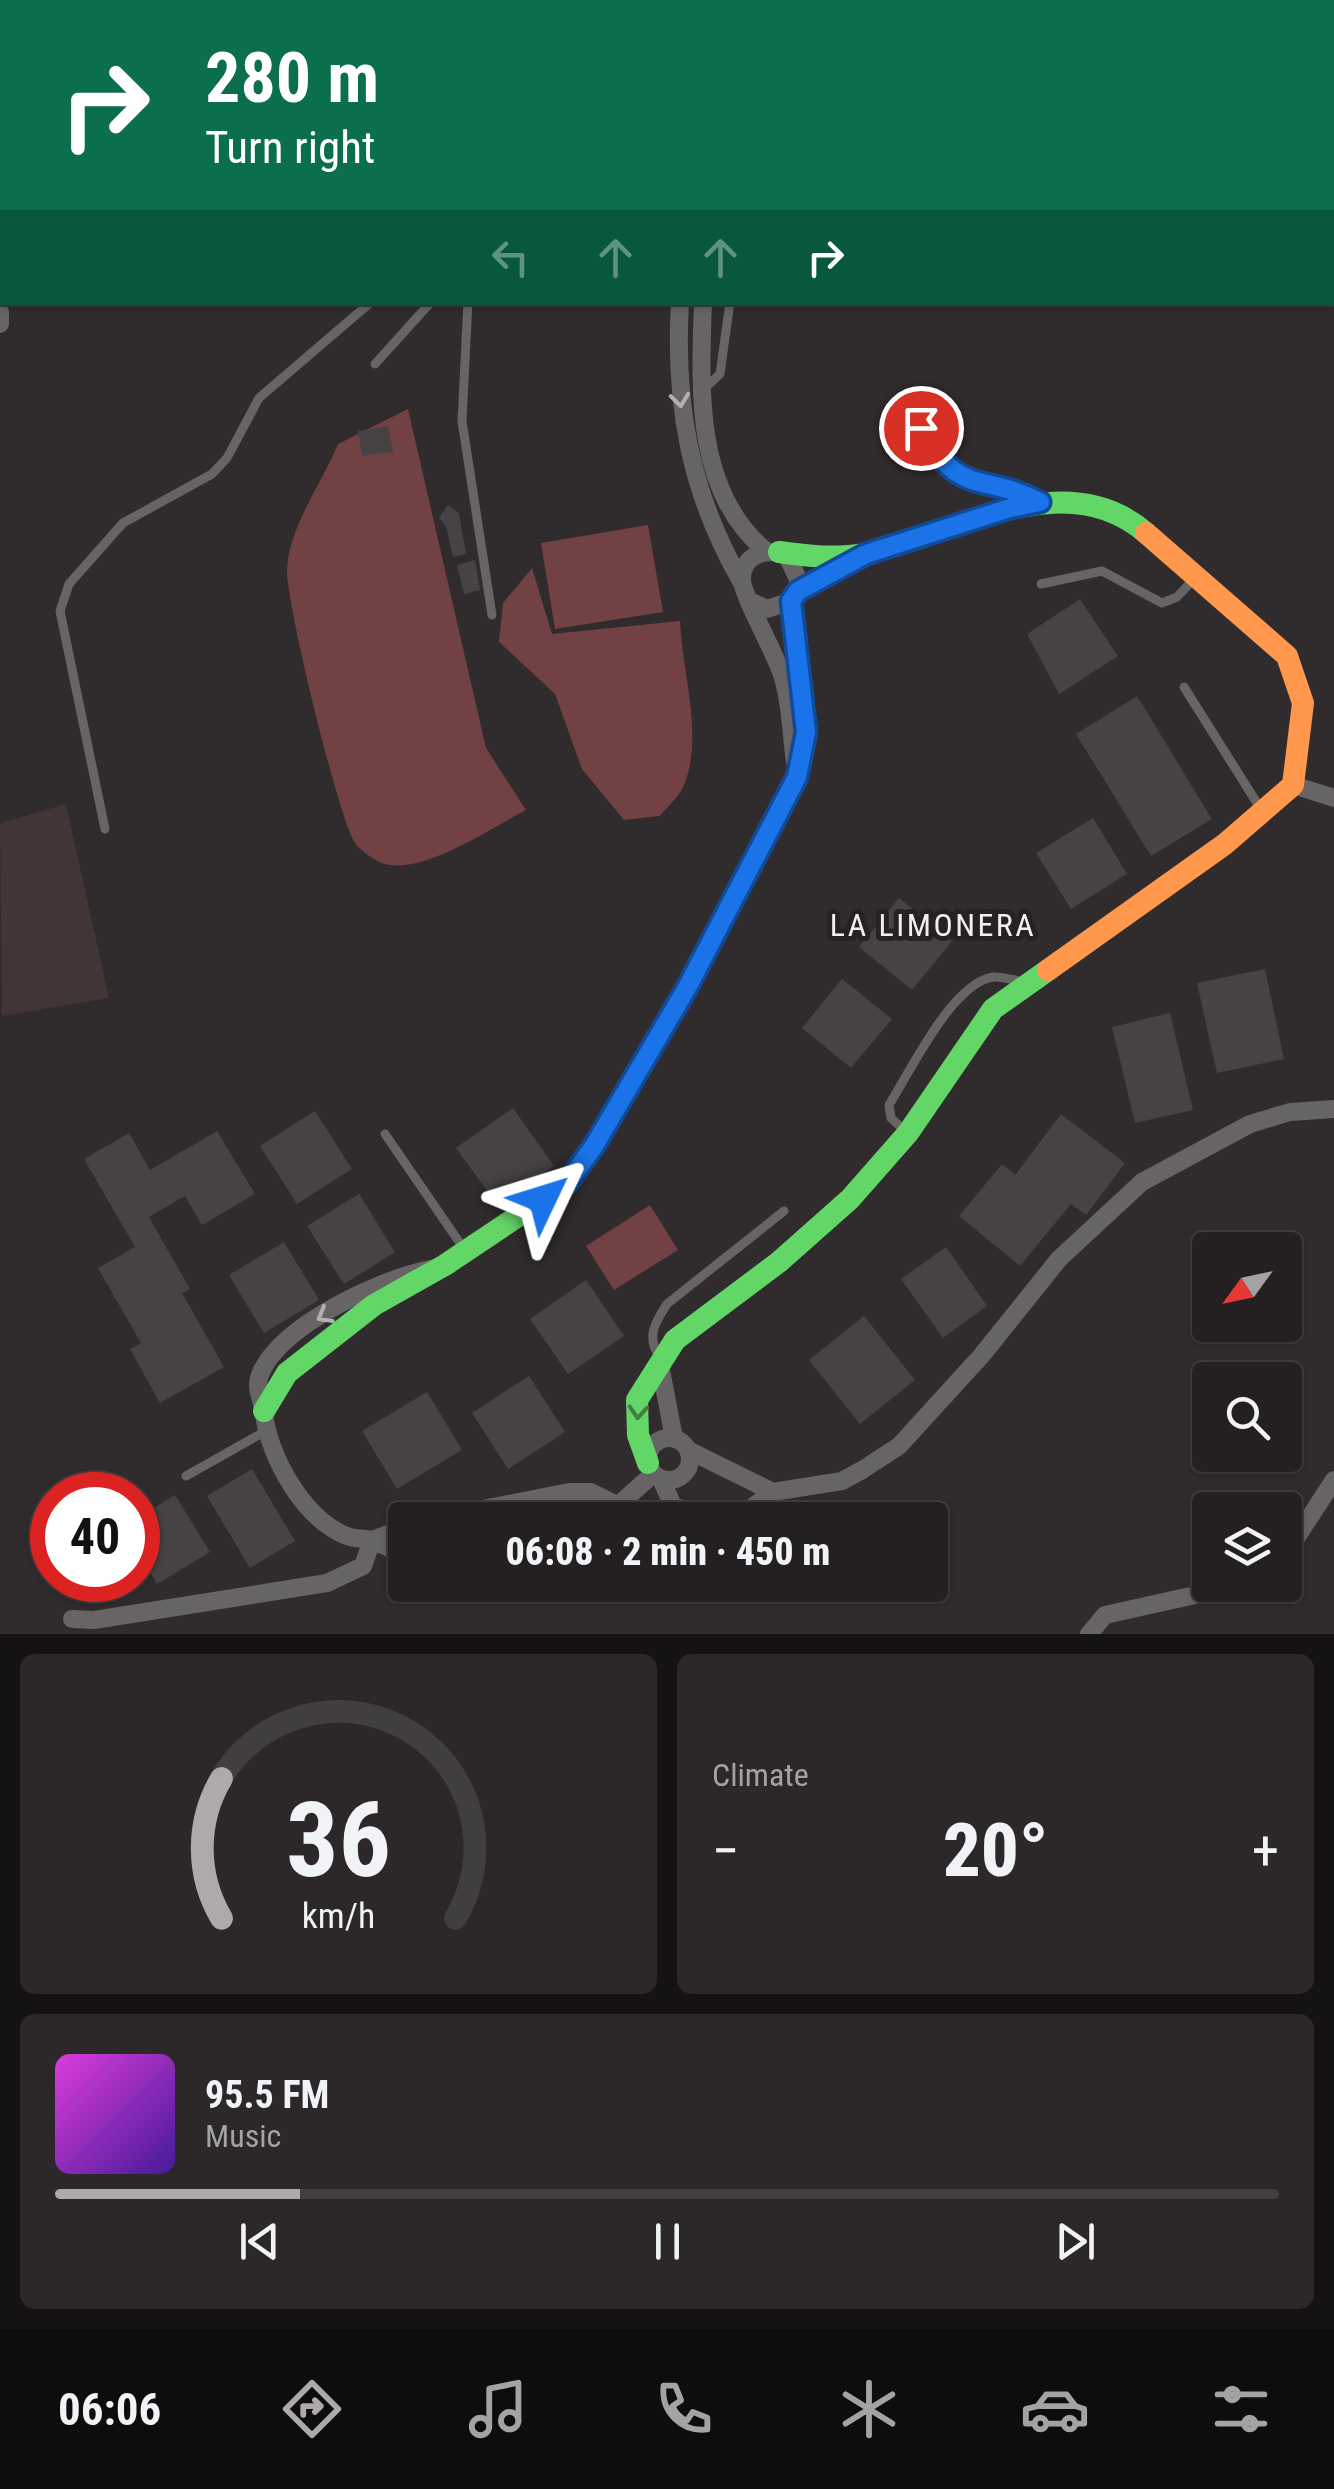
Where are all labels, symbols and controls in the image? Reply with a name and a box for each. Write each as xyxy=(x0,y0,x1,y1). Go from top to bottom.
text: 280 m xyxy=(205,37,379,119)
icon: right xyxy=(40,40,170,170)
text: Turn right xyxy=(205,121,375,174)
icon: left xyxy=(483,230,538,285)
icon: ahead xyxy=(588,230,643,285)
icon: ahead xyxy=(693,230,748,285)
icon: right xyxy=(798,230,853,285)
pin xyxy=(879,386,964,471)
one-way arrow xyxy=(668,391,689,408)
icon: arrive xyxy=(894,401,949,456)
district label: LA LIMONERA xyxy=(830,906,1036,944)
position arrow xyxy=(491,1147,595,1251)
north arrow xyxy=(1192,1232,1302,1342)
map controls xyxy=(1192,1232,1302,1602)
one-way arrow xyxy=(317,1303,335,1323)
button: search xyxy=(1192,1362,1302,1472)
one-way arrow xyxy=(628,1404,650,1420)
speed limit sign: 40 xyxy=(30,1472,160,1602)
button: layers xyxy=(1192,1492,1302,1602)
text: 06:08 · 2 min · 450 m xyxy=(506,1530,830,1574)
text: Climate xyxy=(712,1756,809,1794)
text: 36 xyxy=(286,1780,391,1901)
text: 20° xyxy=(943,1806,1048,1894)
text: − xyxy=(712,1819,740,1883)
text: + xyxy=(1252,1819,1279,1883)
text: km/h xyxy=(302,1895,375,1937)
text: 95.5 FM xyxy=(205,2073,329,2117)
text: Music xyxy=(205,2117,281,2155)
icon: previous xyxy=(232,2214,287,2269)
icon: pause xyxy=(640,2214,695,2269)
icon: next xyxy=(1048,2214,1103,2269)
icon: directions xyxy=(277,2374,347,2444)
icon: music xyxy=(463,2374,533,2444)
icon: phone xyxy=(649,2374,719,2444)
icon: climate xyxy=(834,2374,904,2444)
icon: car xyxy=(1020,2374,1090,2444)
icon: filters xyxy=(1206,2374,1276,2444)
text: 06:06 xyxy=(58,2383,161,2436)

